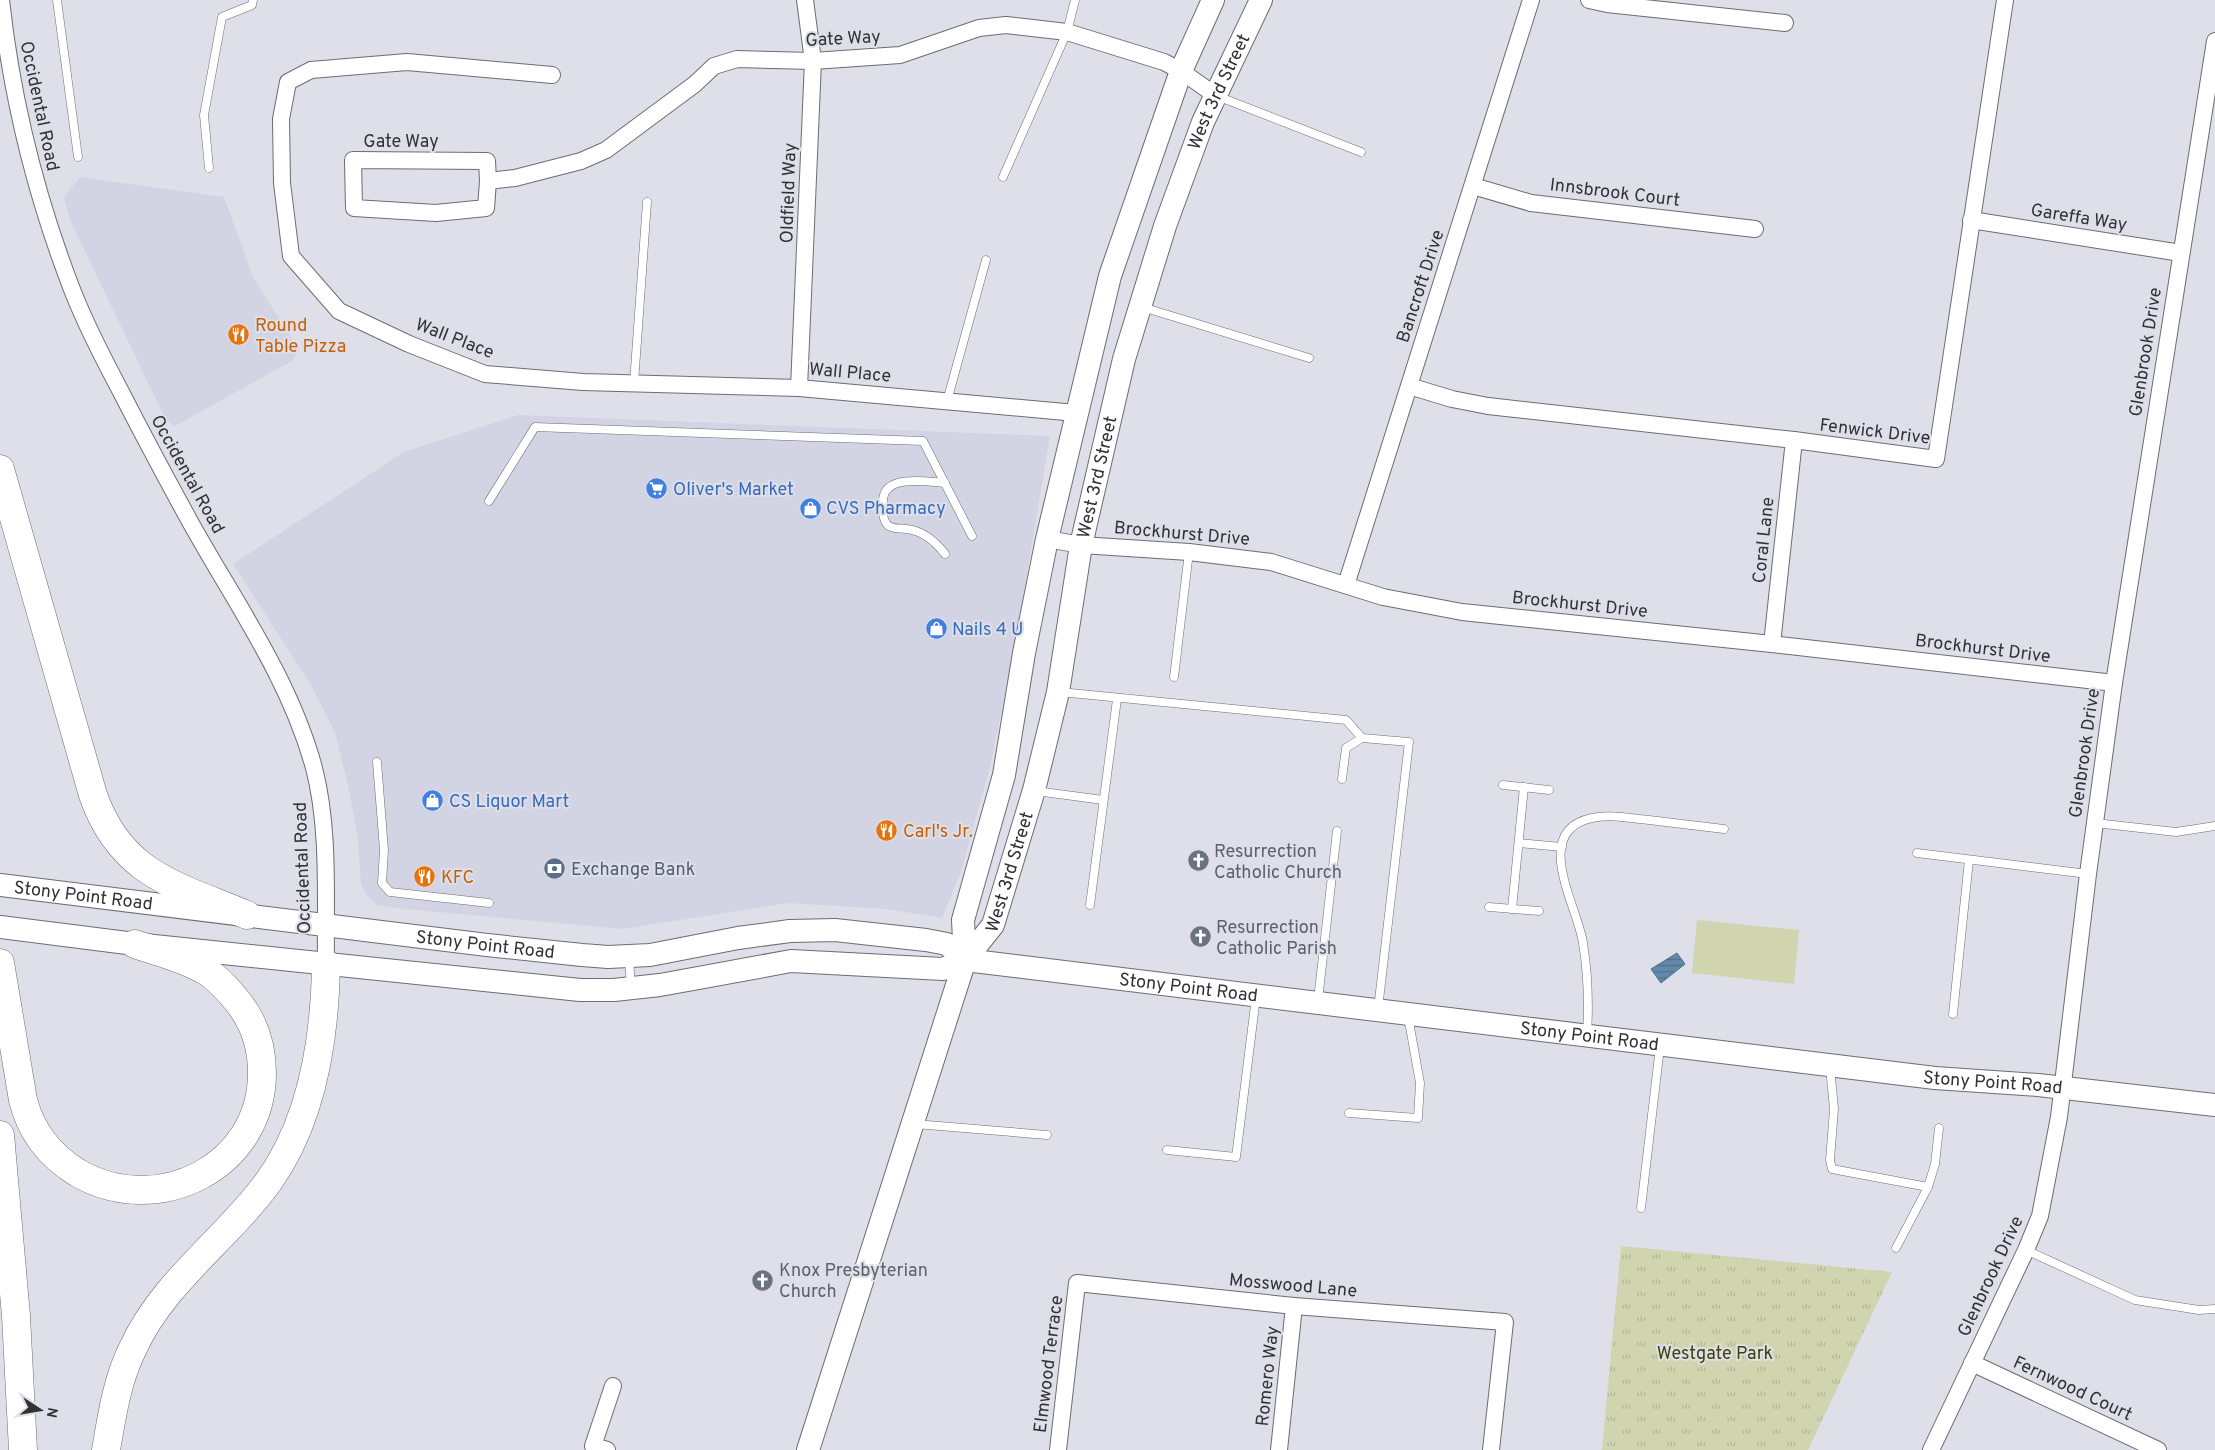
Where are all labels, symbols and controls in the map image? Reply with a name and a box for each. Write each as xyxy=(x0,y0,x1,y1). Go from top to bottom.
street label: Gate Way xyxy=(805,26,881,53)
street label: West 3rd Street xyxy=(1184,31,1256,153)
street label: Occidental Road xyxy=(14,39,64,173)
street label: Gate Way xyxy=(363,131,439,154)
street label: Oldfield Way xyxy=(776,142,803,244)
street label: Innsbrook Court xyxy=(1548,174,1681,213)
street label: Gareffa Way xyxy=(2029,200,2129,237)
street label: Bancroft Drive xyxy=(1392,227,1450,346)
street label: Glenbrook Drive xyxy=(2125,286,2168,418)
street label: Wall Place xyxy=(412,314,497,365)
place label: Round Table Pizza xyxy=(255,315,346,359)
restaurant icon: Round Table Pizza xyxy=(227,323,251,347)
street label: Wall Place xyxy=(808,358,892,389)
street label: Occidental Road xyxy=(145,411,229,538)
street label: West 3rd Street xyxy=(1073,414,1123,541)
street label: Fenwick Drive xyxy=(1818,414,1931,451)
supermarket icon: Oliver's Market xyxy=(645,477,669,501)
place label: Oliver's Market xyxy=(673,479,794,502)
shop icon: CVS Pharmacy xyxy=(798,496,822,520)
street label: Coral Lane xyxy=(1749,496,1780,584)
place label: CVS Pharmacy xyxy=(826,498,946,521)
street label: Brockhurst Drive xyxy=(1113,517,1251,552)
street label: Brockhurst Drive xyxy=(1511,587,1649,624)
shop icon: Nails 4 U xyxy=(924,617,948,641)
place label: Nails 4 U xyxy=(952,619,1023,642)
street label: Brockhurst Drive xyxy=(1914,630,2052,669)
street label: Glenbrook Drive xyxy=(2065,687,2106,819)
shop icon: CS Liquor Mart xyxy=(421,789,445,813)
place label: CS Liquor Mart xyxy=(449,791,569,814)
street label: Occidental Road xyxy=(290,801,317,934)
street label: West 3rd Street xyxy=(981,809,1040,935)
restaurant icon: Carl's Jr. xyxy=(875,819,899,843)
place label: Carl's Jr. xyxy=(903,821,973,844)
place label: Resurrection Catholic Church xyxy=(1214,841,1342,885)
church icon: Resurrection Catholic Church xyxy=(1186,849,1210,873)
bank icon: Exchange Bank xyxy=(543,857,567,881)
place label: Exchange Bank xyxy=(571,859,695,882)
restaurant icon: KFC xyxy=(413,865,437,889)
place label: KFC xyxy=(441,867,474,890)
street label: Stony Point Road xyxy=(12,877,154,917)
place label: Resurrection Catholic Parish xyxy=(1216,917,1337,961)
church icon: Resurrection Catholic Parish xyxy=(1188,925,1212,949)
street label: Stony Point Road xyxy=(414,926,556,965)
street label: Stony Point Road xyxy=(1118,969,1259,1009)
street label: Stony Point Road xyxy=(1519,1018,1660,1057)
street label: Stony Point Road xyxy=(1922,1067,2064,1101)
street label: Glenbrook Drive xyxy=(1953,1213,2029,1341)
place label: Knox Presbyterian Church xyxy=(779,1260,928,1304)
church icon: Knox Presbyterian Church xyxy=(751,1268,775,1292)
street label: Mosswood Lane xyxy=(1228,1269,1358,1304)
street label: Elmwood Terrace xyxy=(1030,1294,1069,1434)
street label: Romero Way xyxy=(1252,1325,1285,1428)
park label: Westgate Park xyxy=(1657,1343,1773,1366)
street label: Fernwood Court xyxy=(2009,1352,2136,1427)
north arrow xyxy=(15,1385,65,1435)
text: N xyxy=(42,1406,61,1419)

